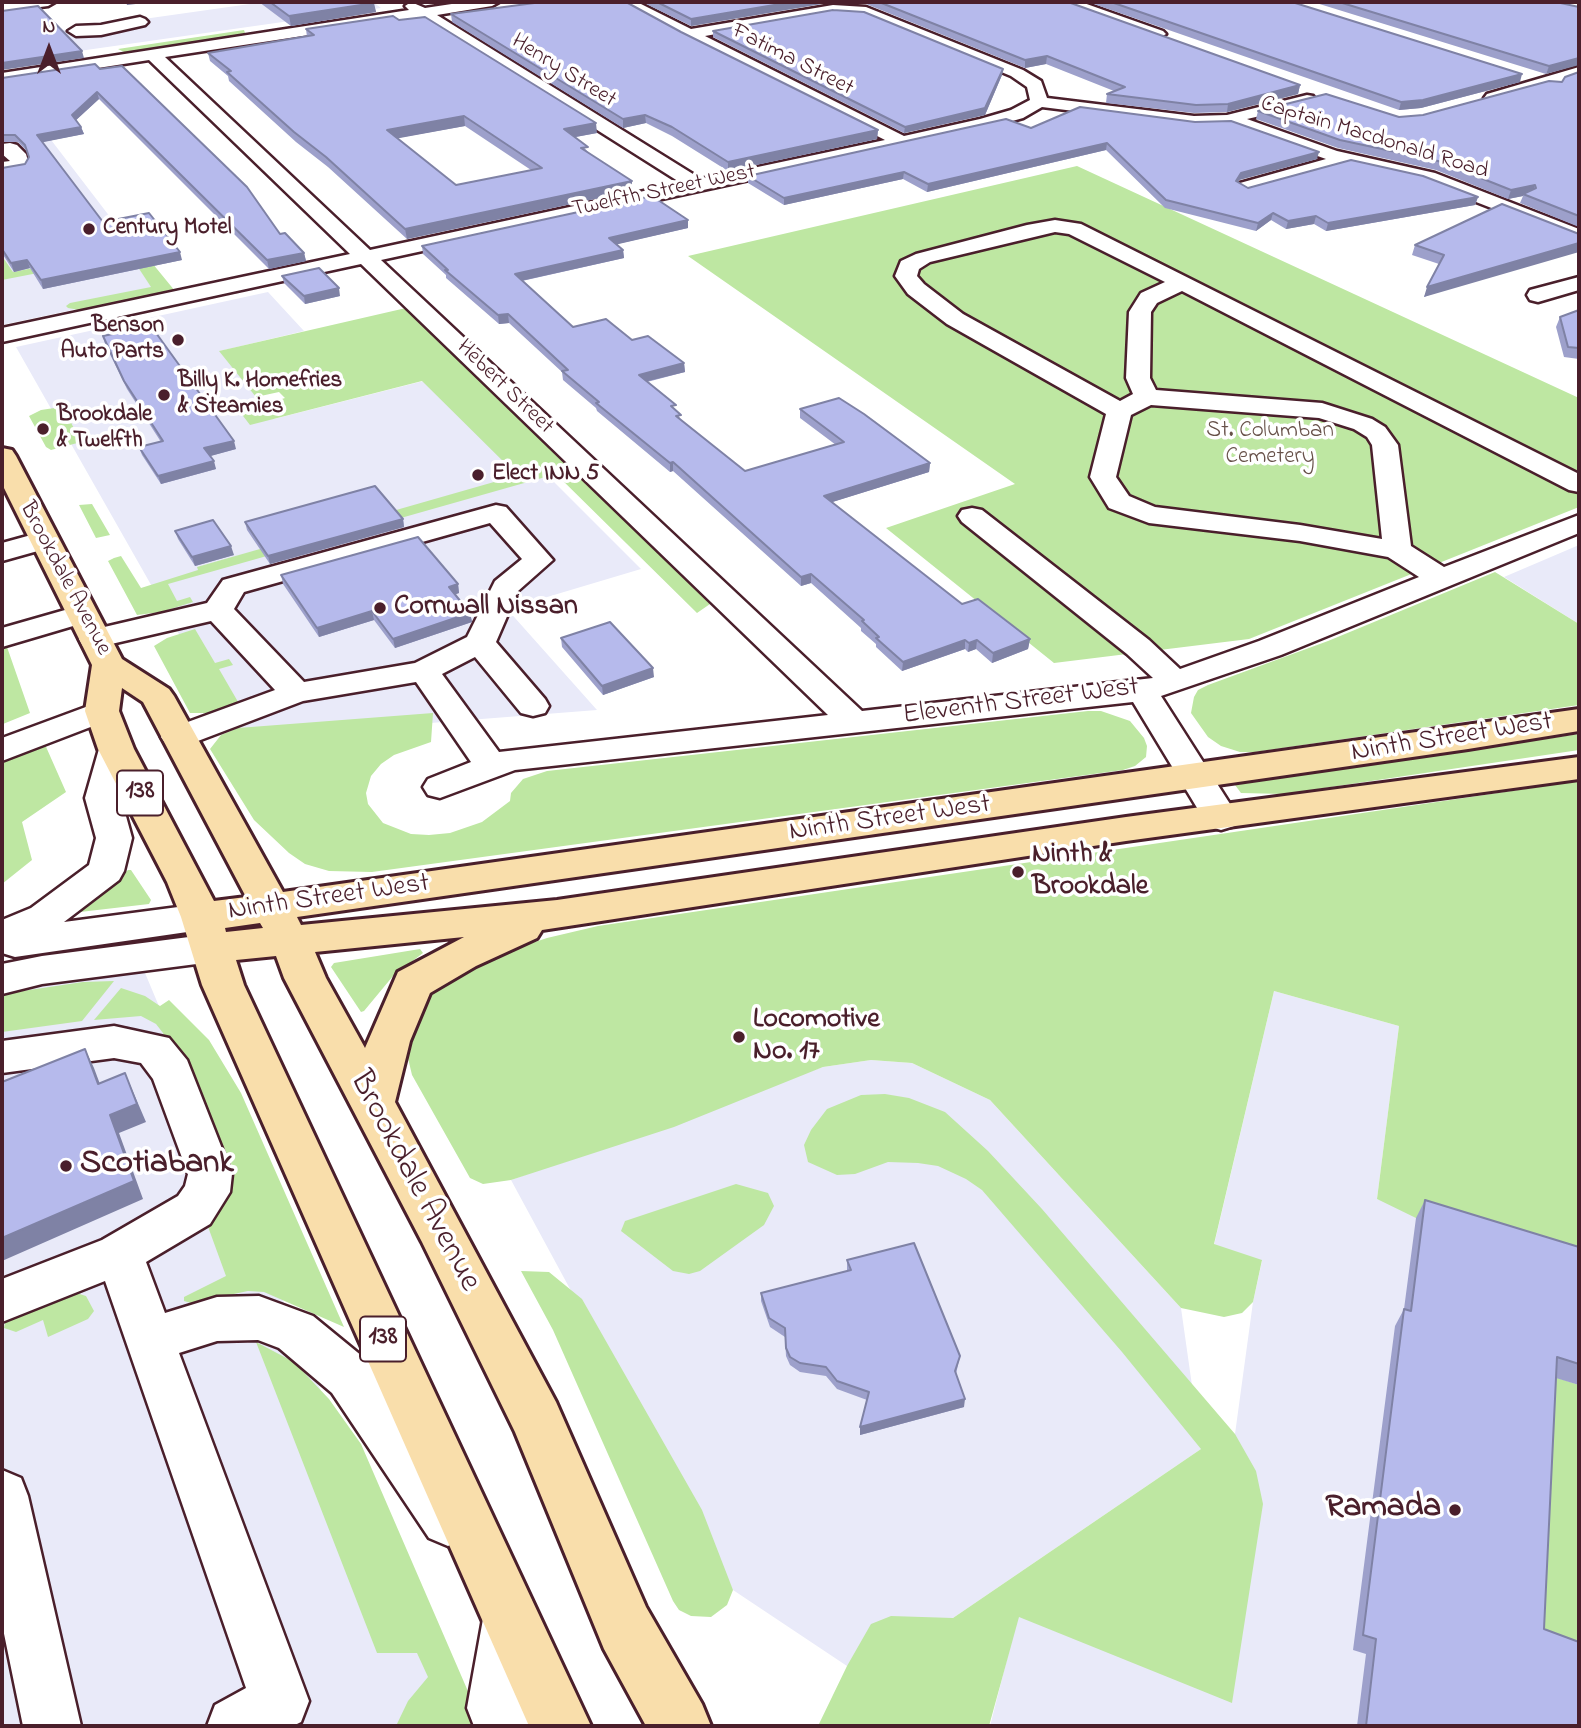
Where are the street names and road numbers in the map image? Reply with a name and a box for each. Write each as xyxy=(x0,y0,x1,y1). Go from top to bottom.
street label: Fatima Street xyxy=(726,18,858,104)
street label: Henry Street xyxy=(505,29,621,115)
street label: Captain Macdonald Road xyxy=(1257,91,1491,187)
street label: Twelfth Street West xyxy=(570,159,758,225)
street label: Hebert Street xyxy=(450,335,558,441)
street label: Brookdale Avenue xyxy=(12,497,116,661)
street label: Eleventh Street West xyxy=(901,672,1141,734)
street label: Ninth Street West xyxy=(1349,707,1555,771)
road number: 138 xyxy=(117,771,163,816)
street label: Ninth Street West xyxy=(787,789,993,851)
street label: Ninth Street West xyxy=(226,868,432,930)
street label: Brookdale Avenue xyxy=(338,1065,488,1299)
road number: 138 xyxy=(360,1316,406,1362)

